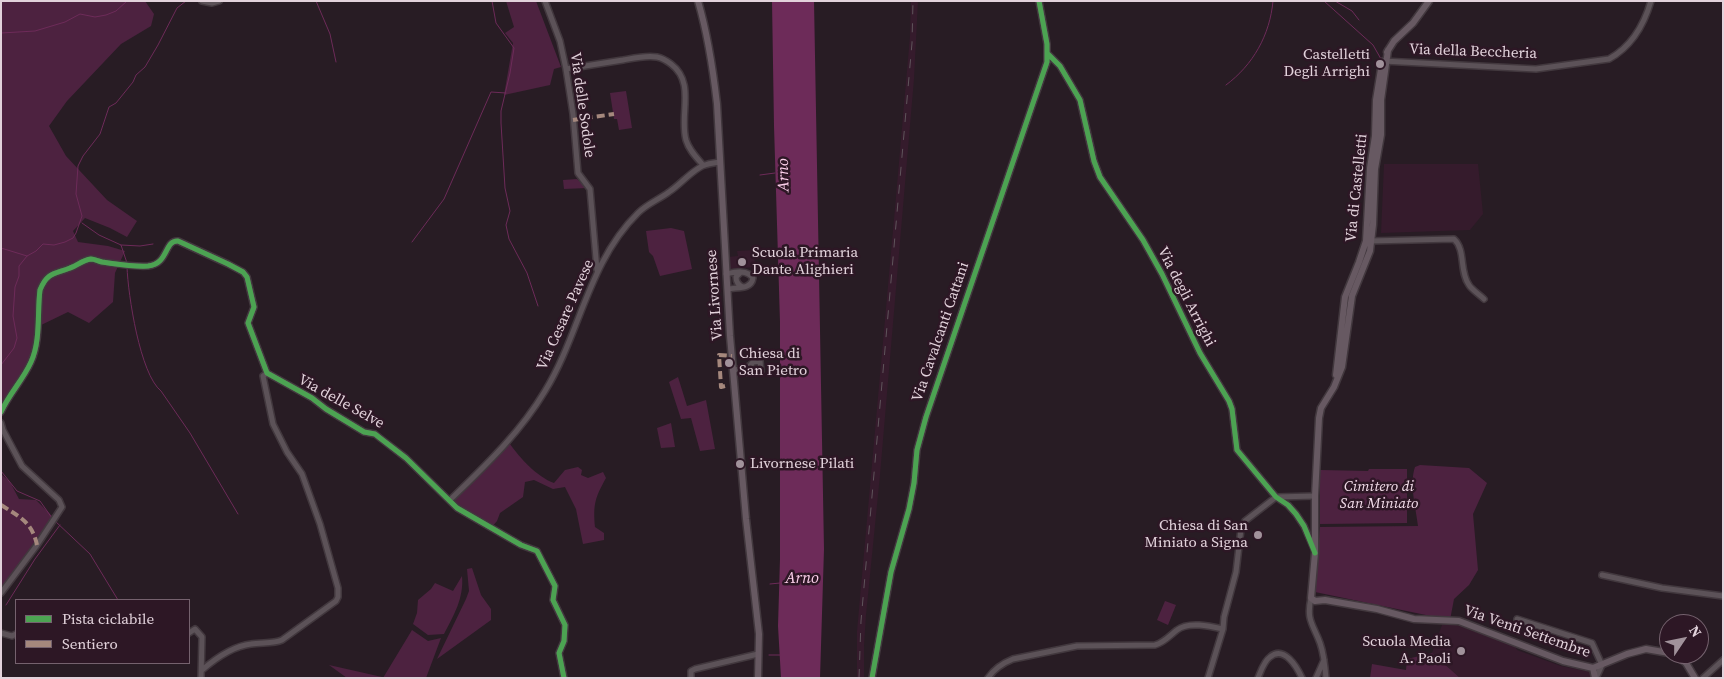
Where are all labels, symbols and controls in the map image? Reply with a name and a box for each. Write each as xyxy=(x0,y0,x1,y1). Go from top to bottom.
street label: Via della Beccheria xyxy=(1409,41,1537,63)
place label: Castelletti Degli Arrighi xyxy=(1283,46,1370,81)
street label: Via delle Sodole xyxy=(566,51,598,159)
marker: Castelletti Degli Arrighi xyxy=(1374,58,1386,70)
street label: Via di Castelletti xyxy=(1342,133,1372,243)
water label: Arno xyxy=(774,158,794,192)
place label: Scuola Primaria Dante Alighieri xyxy=(752,244,858,279)
street label: Via degli Arrighi xyxy=(1153,244,1219,350)
street label: Via Livornese xyxy=(703,249,727,341)
marker: Scuola Primaria Dante Alighieri xyxy=(736,256,748,268)
street label: Via Cesare Pavese xyxy=(534,257,598,373)
street label: Via Cavalcanti Cattani xyxy=(909,260,973,404)
place label: Chiesa di San Pietro xyxy=(739,345,807,380)
marker: Chiesa di San Pietro xyxy=(723,357,735,369)
street label: Via delle Selve xyxy=(295,371,387,433)
place label: Livornese Pilati xyxy=(750,455,854,473)
marker: Livornese Pilati xyxy=(734,458,746,470)
park label: Cimitero di San Miniato xyxy=(1340,478,1418,513)
place label: Chiesa di San Miniato a Signa xyxy=(1144,517,1248,552)
marker: Chiesa di San Miniato a Signa xyxy=(1252,529,1264,541)
water label: Arno xyxy=(785,569,819,589)
legend xyxy=(15,599,190,664)
street label: Via Venti Settembre xyxy=(1461,602,1593,662)
text: Pista ciclabile xyxy=(62,608,154,629)
north arrow xyxy=(1659,614,1709,664)
text: N xyxy=(1684,621,1707,641)
text: Sentiero xyxy=(62,633,118,654)
place label: Scuola Media A. Paoli xyxy=(1362,633,1451,668)
marker: Scuola Media A. Paoli xyxy=(1455,645,1467,657)

